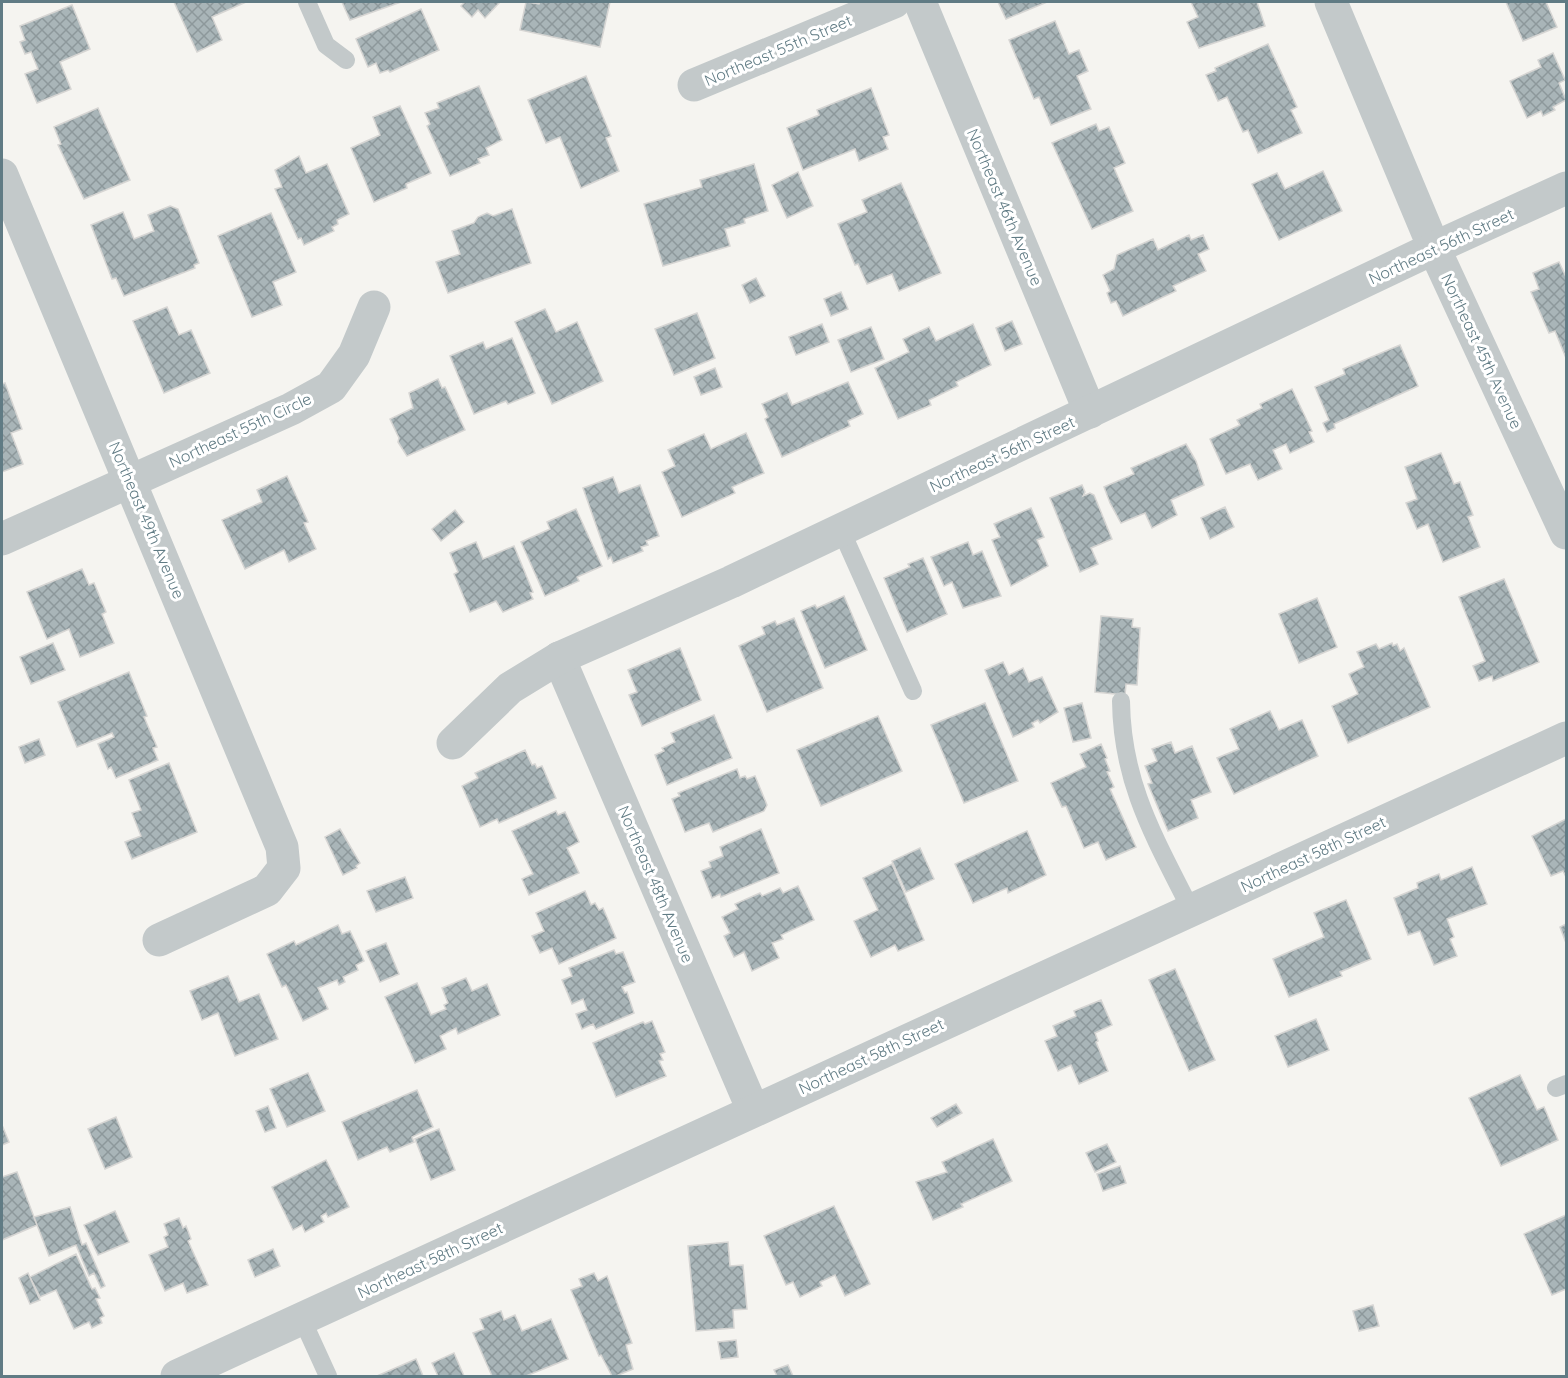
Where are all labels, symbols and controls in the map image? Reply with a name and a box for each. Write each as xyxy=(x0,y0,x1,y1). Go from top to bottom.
street label: Northeast 55th Street xyxy=(701,10,855,90)
street label: Northeast 46th Avenue xyxy=(963,125,1047,289)
street label: Northeast 56th Street xyxy=(1365,204,1517,288)
street label: Northeast 45th Avenue xyxy=(1437,270,1527,432)
street label: Northeast 55th Circle xyxy=(166,388,314,472)
street label: Northeast 56th Street xyxy=(926,412,1078,496)
street label: Northeast 49th Avenue xyxy=(105,438,189,602)
street label: Northeast 48th Avenue xyxy=(614,802,698,966)
street label: Northeast 58th Street xyxy=(1237,812,1389,896)
street label: Northeast 58th Street xyxy=(795,1014,947,1098)
street label: Northeast 58th Street xyxy=(354,1218,506,1302)

